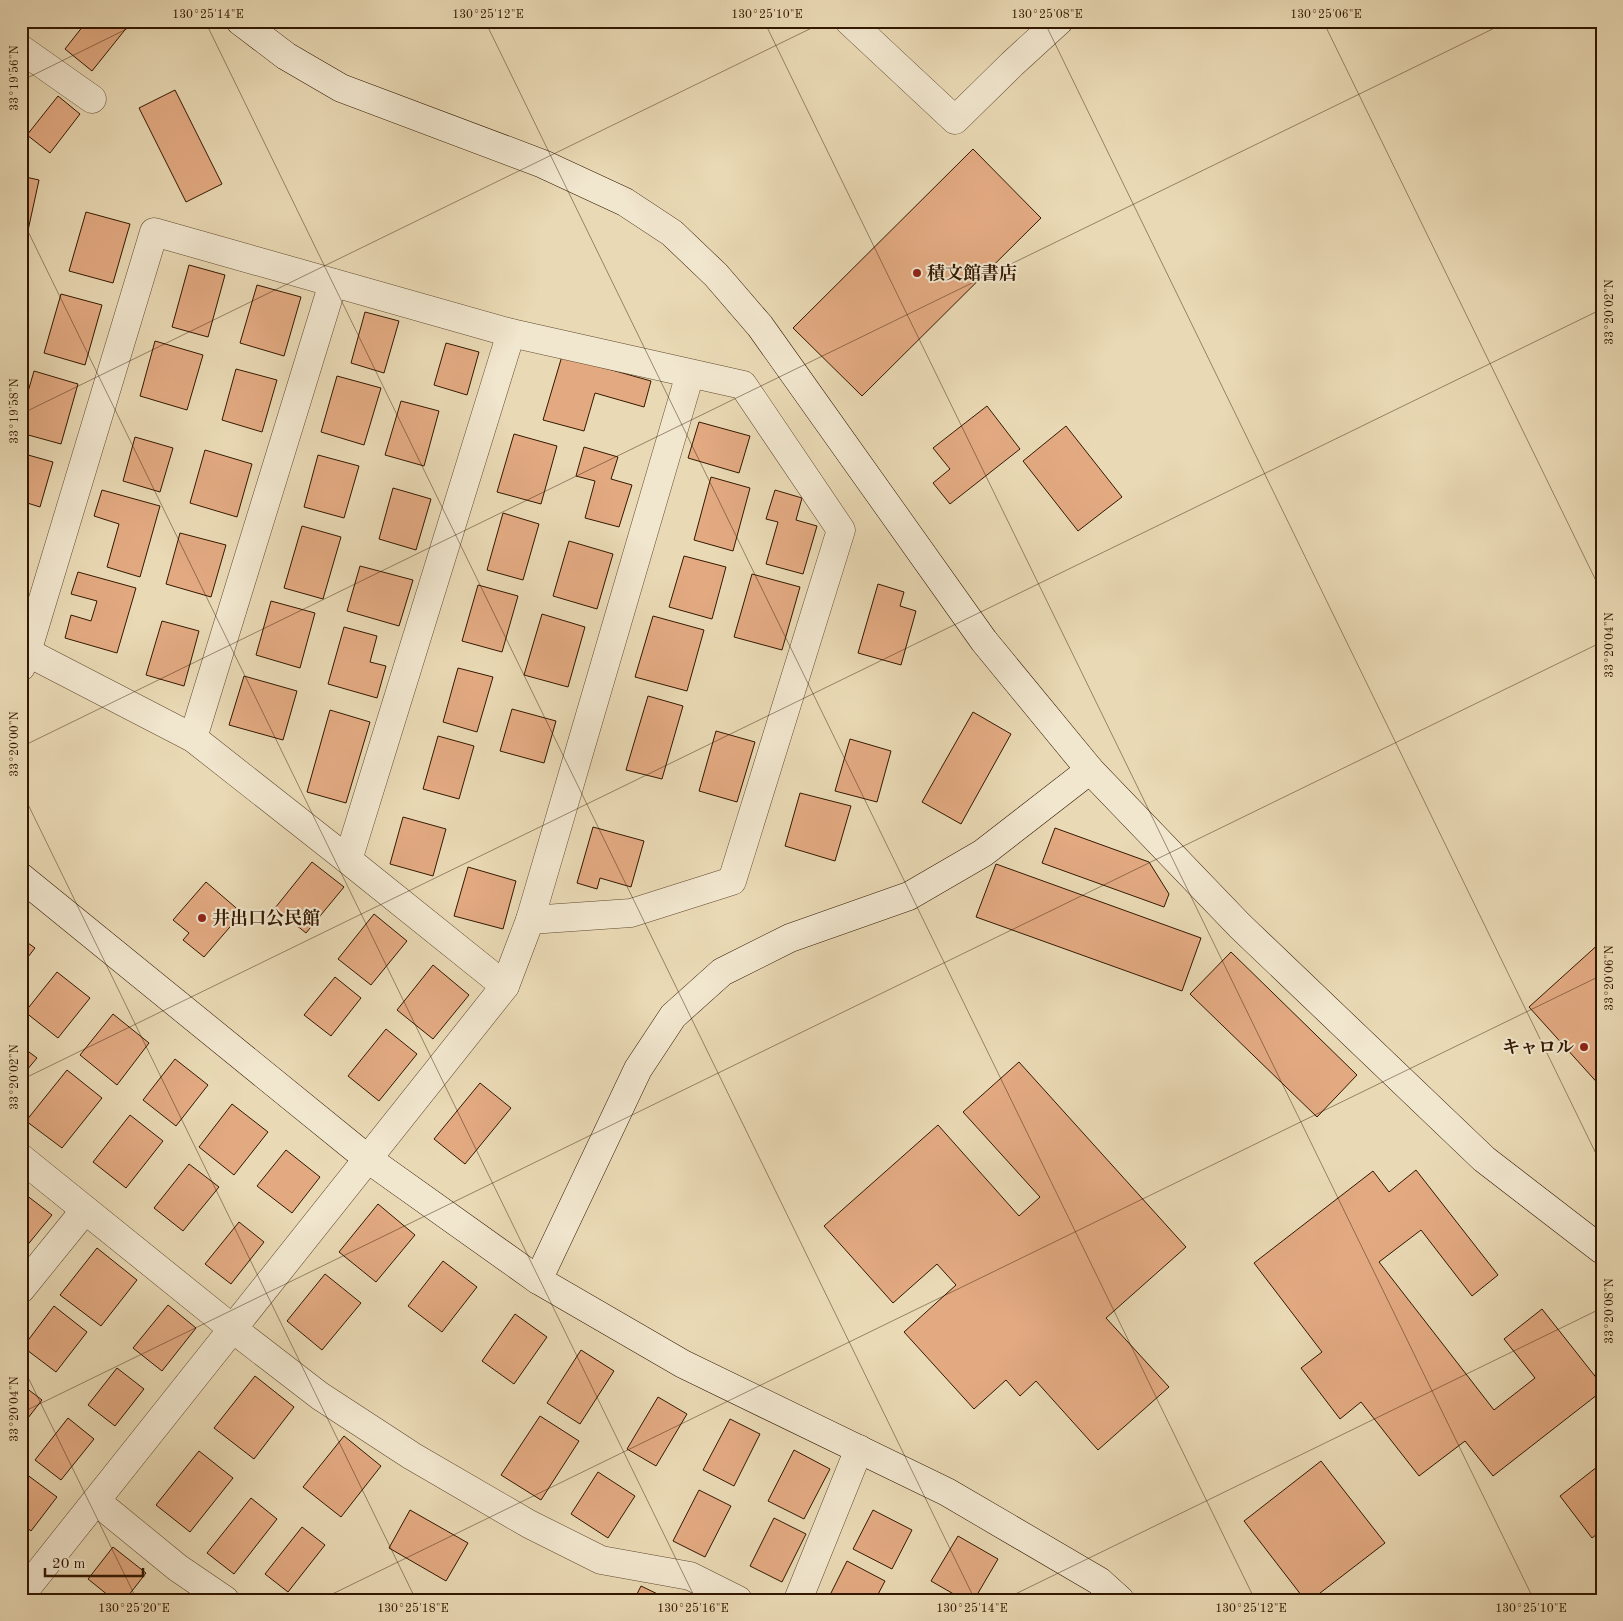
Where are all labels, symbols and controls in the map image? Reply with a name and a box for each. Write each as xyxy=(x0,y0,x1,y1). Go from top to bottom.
text: 130°25'14"E xyxy=(172,8,244,21)
text: 130°25'12"E xyxy=(452,8,524,21)
text: 130°25'10"E xyxy=(731,8,803,21)
text: 130°25'08"E xyxy=(1011,8,1083,21)
text: 130°25'06"E xyxy=(1290,8,1362,21)
text: 33°19'56"N xyxy=(8,45,21,111)
place label: 積文館書店 xyxy=(927,263,1017,283)
marker: 積文館書店 xyxy=(911,267,923,279)
text: 33°20'02"N xyxy=(1604,279,1616,345)
text: 33°19'58"N xyxy=(8,378,21,444)
text: 33°20'04"N xyxy=(1604,612,1616,678)
text: 33°20'00"N xyxy=(9,711,21,777)
place label: 井出口公民館 xyxy=(212,908,320,928)
marker: 井出口公民館 xyxy=(196,912,208,924)
text: 33°20'06"N xyxy=(1604,945,1616,1011)
place label: キャロル xyxy=(1502,1038,1574,1057)
marker: キャロル xyxy=(1578,1041,1590,1053)
text: 33°20'02"N xyxy=(9,1044,21,1110)
text: 33°20'08"N xyxy=(1604,1278,1616,1344)
text: 33°20'04"N xyxy=(9,1376,21,1442)
scale bar xyxy=(45,1546,142,1578)
text: 20 m xyxy=(52,1557,86,1572)
text: 130°25'20"E xyxy=(98,1602,170,1615)
text: 130°25'18"E xyxy=(377,1602,449,1615)
text: 130°25'16"E xyxy=(657,1602,729,1615)
text: 130°25'14"E xyxy=(936,1602,1008,1615)
text: 130°25'12"E xyxy=(1215,1602,1287,1615)
text: 130°25'10"E xyxy=(1495,1602,1567,1615)

